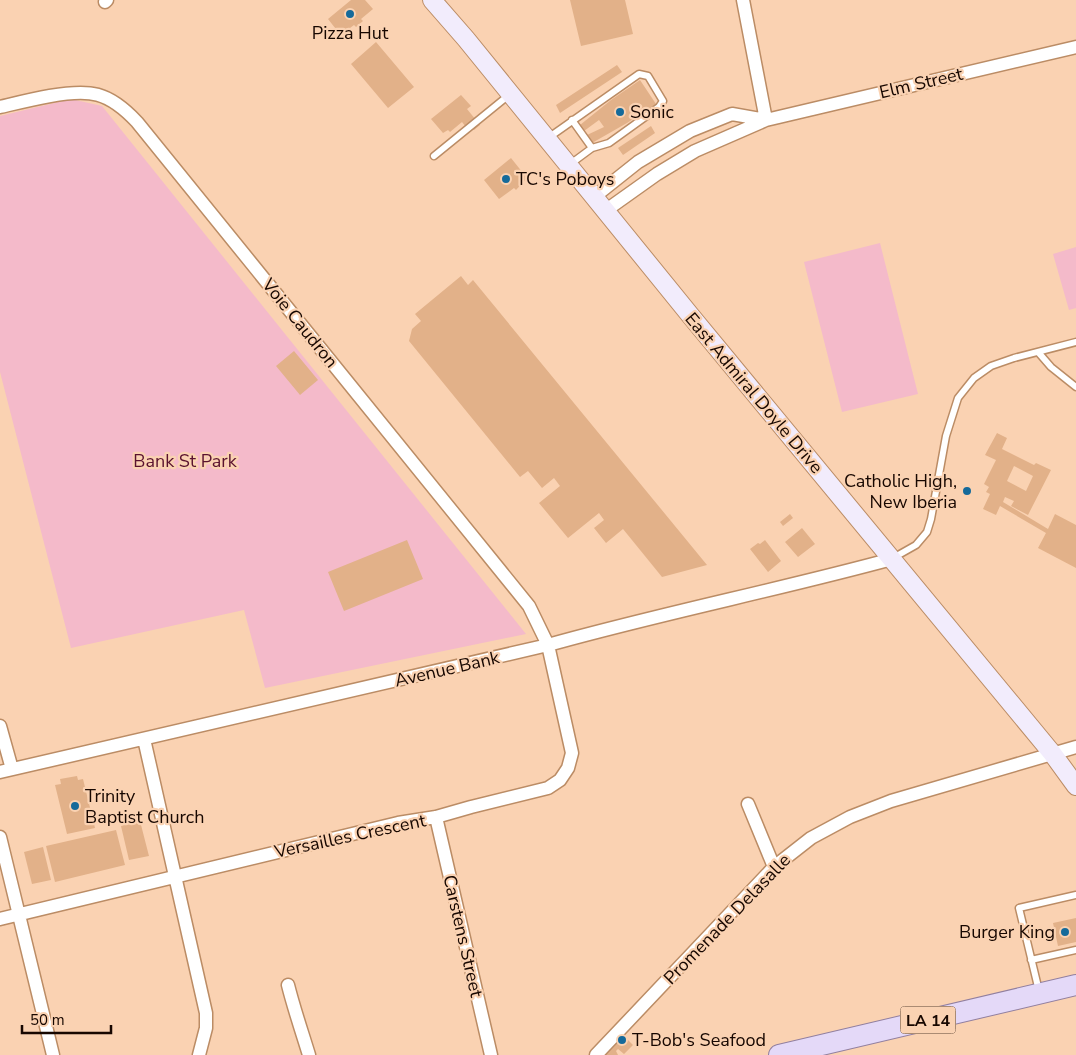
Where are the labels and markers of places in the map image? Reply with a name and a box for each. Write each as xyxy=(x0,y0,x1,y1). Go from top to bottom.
marker: Pizza Hut xyxy=(344,8,356,20)
place label: Pizza Hut xyxy=(312,21,389,45)
place label: Sonic xyxy=(630,100,674,124)
marker: Sonic xyxy=(614,106,626,118)
place label: TC's Poboys xyxy=(516,167,615,191)
marker: TC's Poboys xyxy=(500,173,512,185)
place label: Catholic High, New Iberia xyxy=(844,469,957,514)
marker: Catholic High, New Iberia xyxy=(961,485,973,497)
place label: Trinity Baptist Church xyxy=(85,784,204,829)
marker: Trinity Baptist Church xyxy=(69,800,81,812)
place label: Burger King xyxy=(959,920,1055,944)
marker: Burger King xyxy=(1059,926,1071,938)
place label: T-Bob's Seafood xyxy=(632,1028,766,1052)
marker: T-Bob's Seafood xyxy=(616,1034,628,1046)

